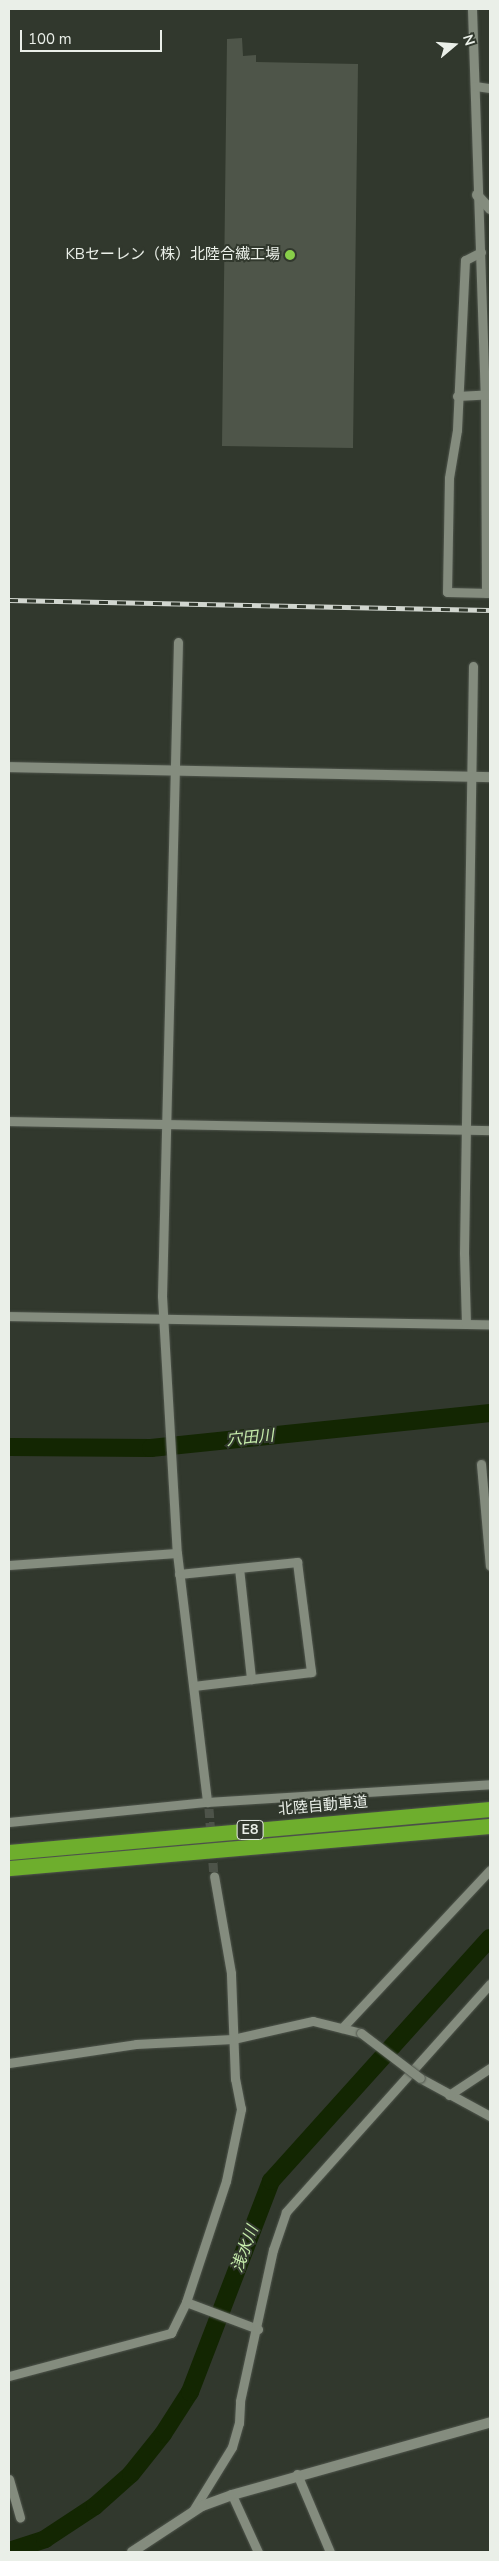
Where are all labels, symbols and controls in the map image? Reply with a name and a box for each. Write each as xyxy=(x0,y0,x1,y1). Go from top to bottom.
scale bar xyxy=(22,20,165,52)
north arrow xyxy=(429,20,479,70)
text: 100 m xyxy=(28,29,72,49)
text: N xyxy=(458,32,479,48)
place label: KBセーレン（株）北陸合繊工場 xyxy=(65,246,280,264)
marker: KBセーレン（株）北陸合繊工場 xyxy=(284,249,296,261)
water label: 穴田川 xyxy=(225,1426,275,1450)
street label: 北陸自動車道 xyxy=(277,1793,369,1819)
road number: E8 xyxy=(236,1818,264,1842)
water label: 浅水川 xyxy=(227,2223,263,2275)

